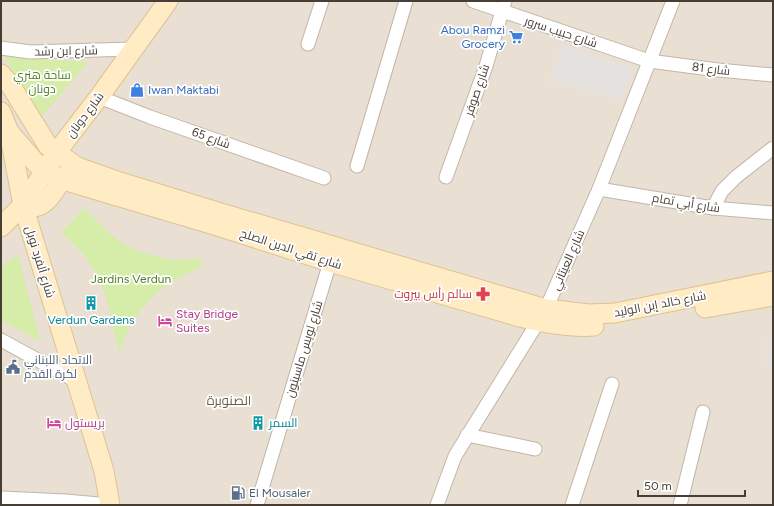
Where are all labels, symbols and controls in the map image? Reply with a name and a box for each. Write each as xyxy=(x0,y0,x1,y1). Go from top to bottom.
street label: شارع حبيب سرور xyxy=(522,13,599,51)
place label: Abou Ramzi Grocery xyxy=(441,23,506,51)
supermarket icon: Abou Ramzi Grocery xyxy=(508,29,524,45)
street label: شارع ابن رشد xyxy=(34,43,98,60)
street label: شارع 81 xyxy=(691,60,731,79)
street label: شارع صوفر xyxy=(461,62,493,119)
park label: ساحة هنري دونان xyxy=(13,68,71,96)
shop icon: Iwan Maktabi xyxy=(129,82,145,98)
place label: Iwan Maktabi xyxy=(148,83,219,97)
street label: شارع دونان xyxy=(63,89,107,141)
street label: شارع 65 xyxy=(190,125,232,152)
street label: شارع أبي تمام xyxy=(651,190,721,218)
street label: شارع ألفرد نوبل xyxy=(21,224,59,300)
street label: شارع تقي الدين الصلح xyxy=(237,226,344,275)
street label: شارع العيتاني xyxy=(548,227,590,294)
park label: Jardins Verdun xyxy=(91,272,171,286)
place label: سالم رأس بيروت xyxy=(394,286,472,302)
pharmacy icon: سالم رأس بيروت xyxy=(475,286,491,302)
street label: شارع خالد إبن الوليد xyxy=(613,288,708,321)
building icon: Verdun Gardens xyxy=(83,295,99,311)
street label: شارع لويس ماسينون xyxy=(283,299,326,400)
place label: Stay Bridge Suites xyxy=(176,307,238,335)
place label: Verdun Gardens xyxy=(47,313,135,327)
hotel icon: Stay Bridge Suites xyxy=(157,313,173,329)
place label: الاتحاد اللبناني لكرة القدم xyxy=(24,353,92,382)
public building icon: الاتحاد اللبناني لكرة القدم xyxy=(5,359,21,375)
district label: الصنوبرة xyxy=(207,393,251,408)
hotel icon: بريستول xyxy=(46,415,62,431)
building icon: السمر xyxy=(250,415,266,431)
place label: بريستول xyxy=(65,416,105,430)
place label: السمر xyxy=(268,416,298,430)
scale bar xyxy=(638,472,745,498)
text: 50 m xyxy=(644,479,672,493)
fuel station icon: El Mousaler xyxy=(230,485,246,501)
place label: El Mousaler xyxy=(249,486,310,500)

